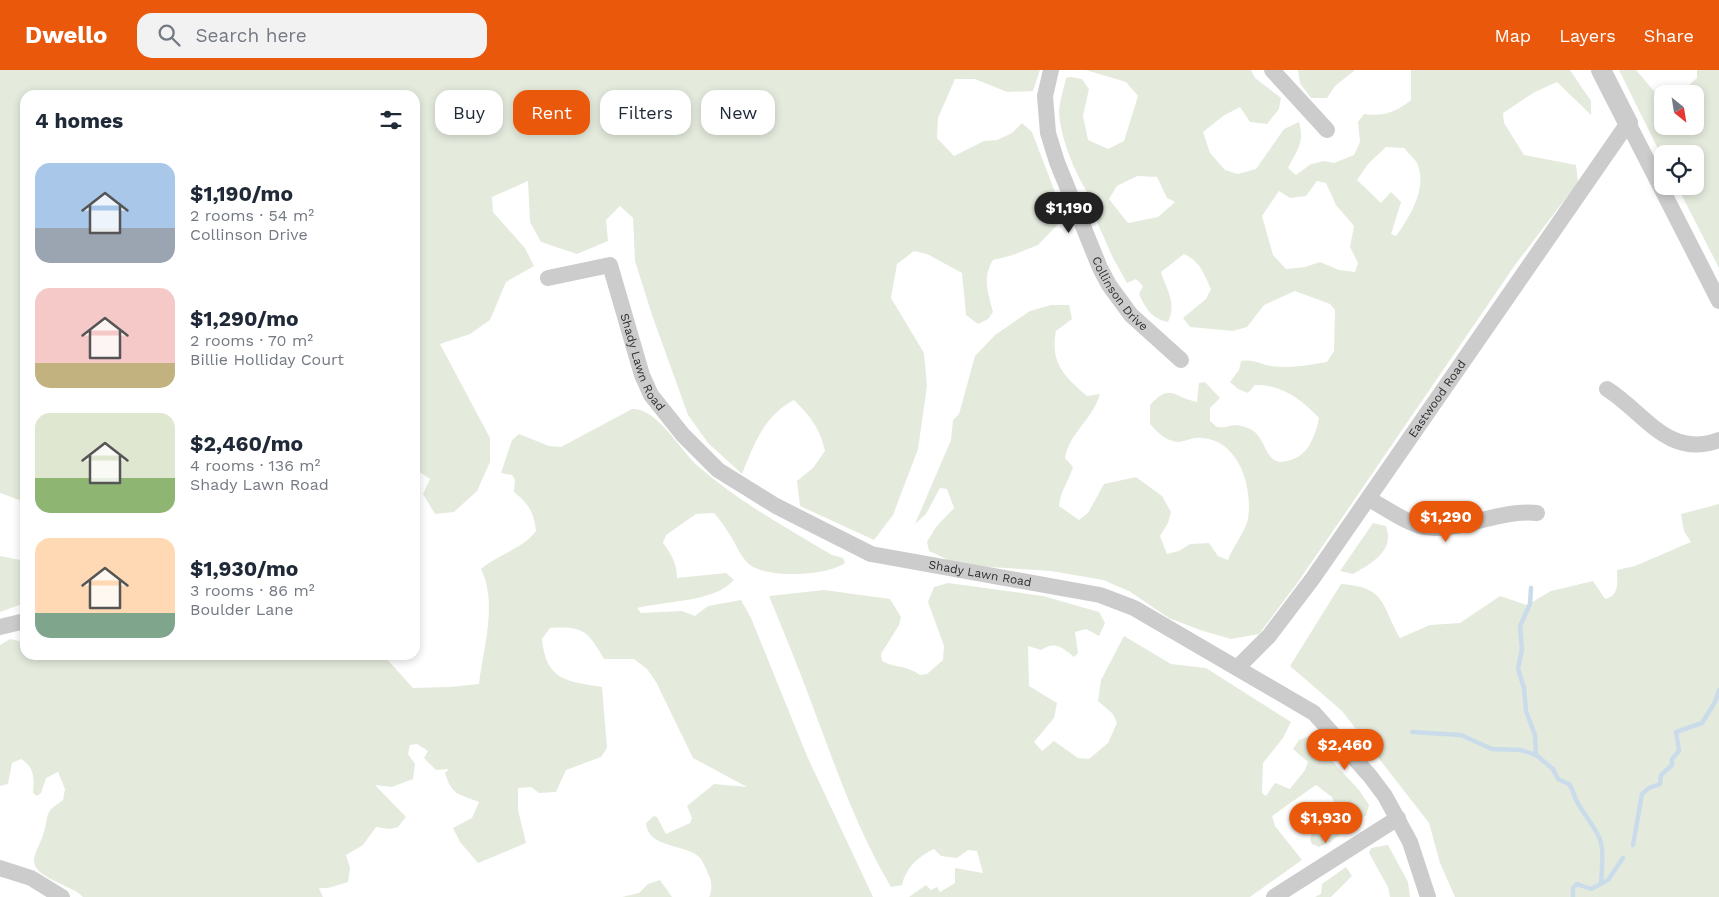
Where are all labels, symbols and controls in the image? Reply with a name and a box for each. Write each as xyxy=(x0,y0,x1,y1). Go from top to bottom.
search box xyxy=(137,13,487,58)
text: Dwello xyxy=(25,21,107,49)
icon: search xyxy=(155,21,183,49)
text: Search here xyxy=(195,24,307,47)
text: Map xyxy=(1494,25,1531,46)
text: Layers xyxy=(1559,25,1616,46)
text: Share xyxy=(1644,25,1694,46)
north arrow xyxy=(1654,85,1704,135)
map controls xyxy=(1654,85,1704,195)
chip: Buy xyxy=(435,90,503,135)
chip: Rent xyxy=(513,90,590,135)
chip: Filters xyxy=(600,90,691,135)
chip: New xyxy=(701,90,775,135)
icon: filters xyxy=(377,106,405,134)
text: 4 homes xyxy=(35,108,123,133)
button: locate xyxy=(1654,145,1704,195)
text: $1,190/mo xyxy=(190,181,293,206)
icon: home xyxy=(75,183,135,243)
pin: $1,190 xyxy=(1028,191,1110,234)
text: $1,190 xyxy=(1045,198,1093,217)
text: 2 rooms · 54 m² xyxy=(190,206,314,225)
text: Collinson Drive xyxy=(190,225,308,244)
street label: Collinson Drive xyxy=(1089,254,1151,334)
text: $1,290/mo xyxy=(190,306,299,331)
icon: home xyxy=(75,308,135,368)
street label: Shady Lawn Road xyxy=(617,312,668,414)
text: 2 rooms · 70 m² xyxy=(190,331,313,350)
text: Billie Holliday Court xyxy=(190,350,344,369)
street label: Eastwood Road xyxy=(1405,357,1469,440)
text: $2,460/mo xyxy=(190,431,303,456)
icon: home xyxy=(75,433,135,493)
text: 4 rooms · 136 m² xyxy=(190,456,320,475)
text: Shady Lawn Road xyxy=(190,475,329,494)
pin: $1,290 xyxy=(1405,500,1487,543)
text: $1,290 xyxy=(1420,507,1472,526)
text: $1,930/mo xyxy=(190,556,298,581)
street label: Shady Lawn Road xyxy=(927,557,1033,590)
icon: home xyxy=(75,558,135,618)
text: 3 rooms · 86 m² xyxy=(190,581,315,600)
text: Boulder Lane xyxy=(190,600,293,619)
pin: $2,460 xyxy=(1304,728,1386,771)
text: $2,460 xyxy=(1318,735,1372,754)
pin: $1,930 xyxy=(1285,802,1367,844)
text: $1,930 xyxy=(1300,808,1352,827)

